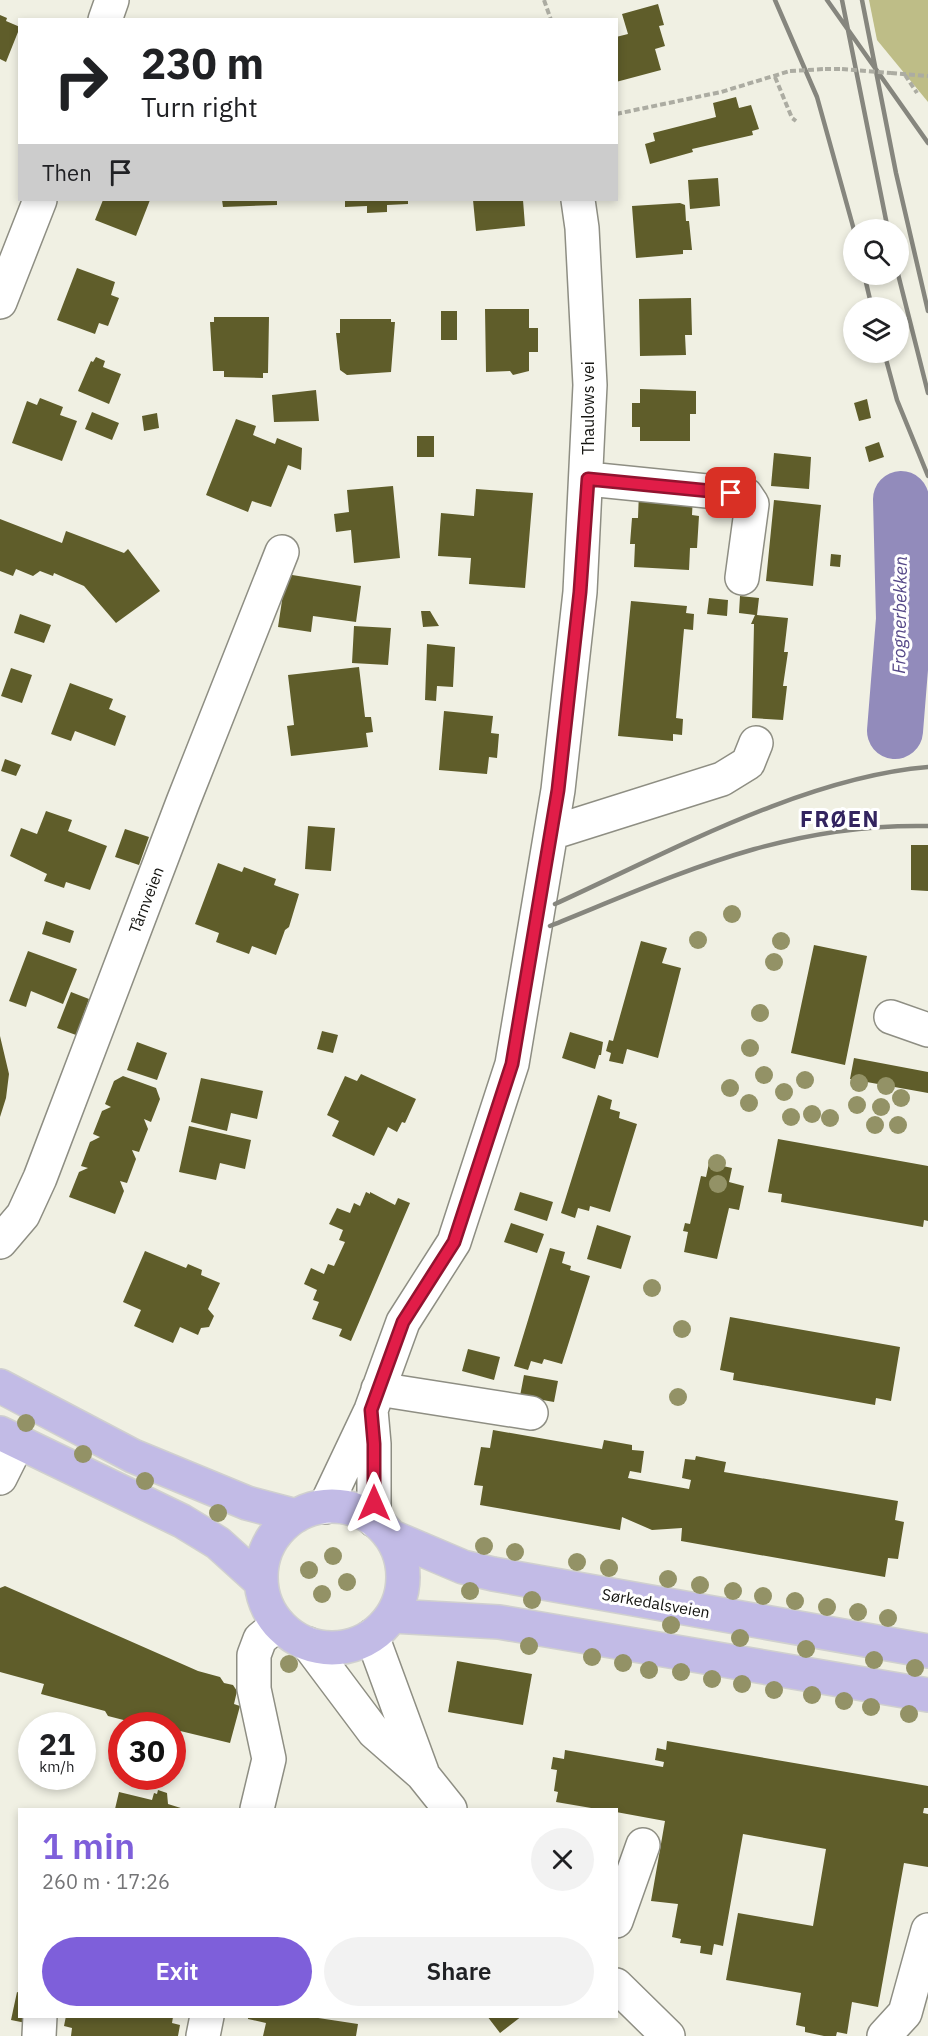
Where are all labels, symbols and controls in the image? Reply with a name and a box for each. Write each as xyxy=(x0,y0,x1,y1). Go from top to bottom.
text: 230 m xyxy=(141,36,264,91)
icon: right xyxy=(42,42,120,120)
text: Turn right xyxy=(141,89,258,124)
icon: arrive xyxy=(104,156,137,189)
text: Then xyxy=(42,158,92,187)
map controls xyxy=(843,219,909,363)
button: search xyxy=(843,219,909,285)
button: layers xyxy=(843,297,909,363)
street label: Thaulows vei xyxy=(578,361,598,455)
pin xyxy=(705,467,756,518)
icon: arrive xyxy=(714,476,747,509)
water label: Frognerbekken xyxy=(887,556,912,674)
district label: FRØEN xyxy=(800,804,880,833)
street label: Tårnveien xyxy=(124,864,168,936)
position arrow xyxy=(342,1471,406,1535)
street label: Sørkedalsveien xyxy=(600,1584,712,1622)
speed limit sign: 30 xyxy=(108,1712,186,1790)
text: 21 xyxy=(39,1724,75,1763)
text: km/h xyxy=(39,1757,75,1776)
text: 1 min xyxy=(42,1822,135,1869)
button: close xyxy=(531,1828,594,1891)
text: 260 m · 17:26 xyxy=(42,1868,170,1895)
button: Exit xyxy=(42,1937,312,2006)
button: Share xyxy=(324,1937,594,2006)

